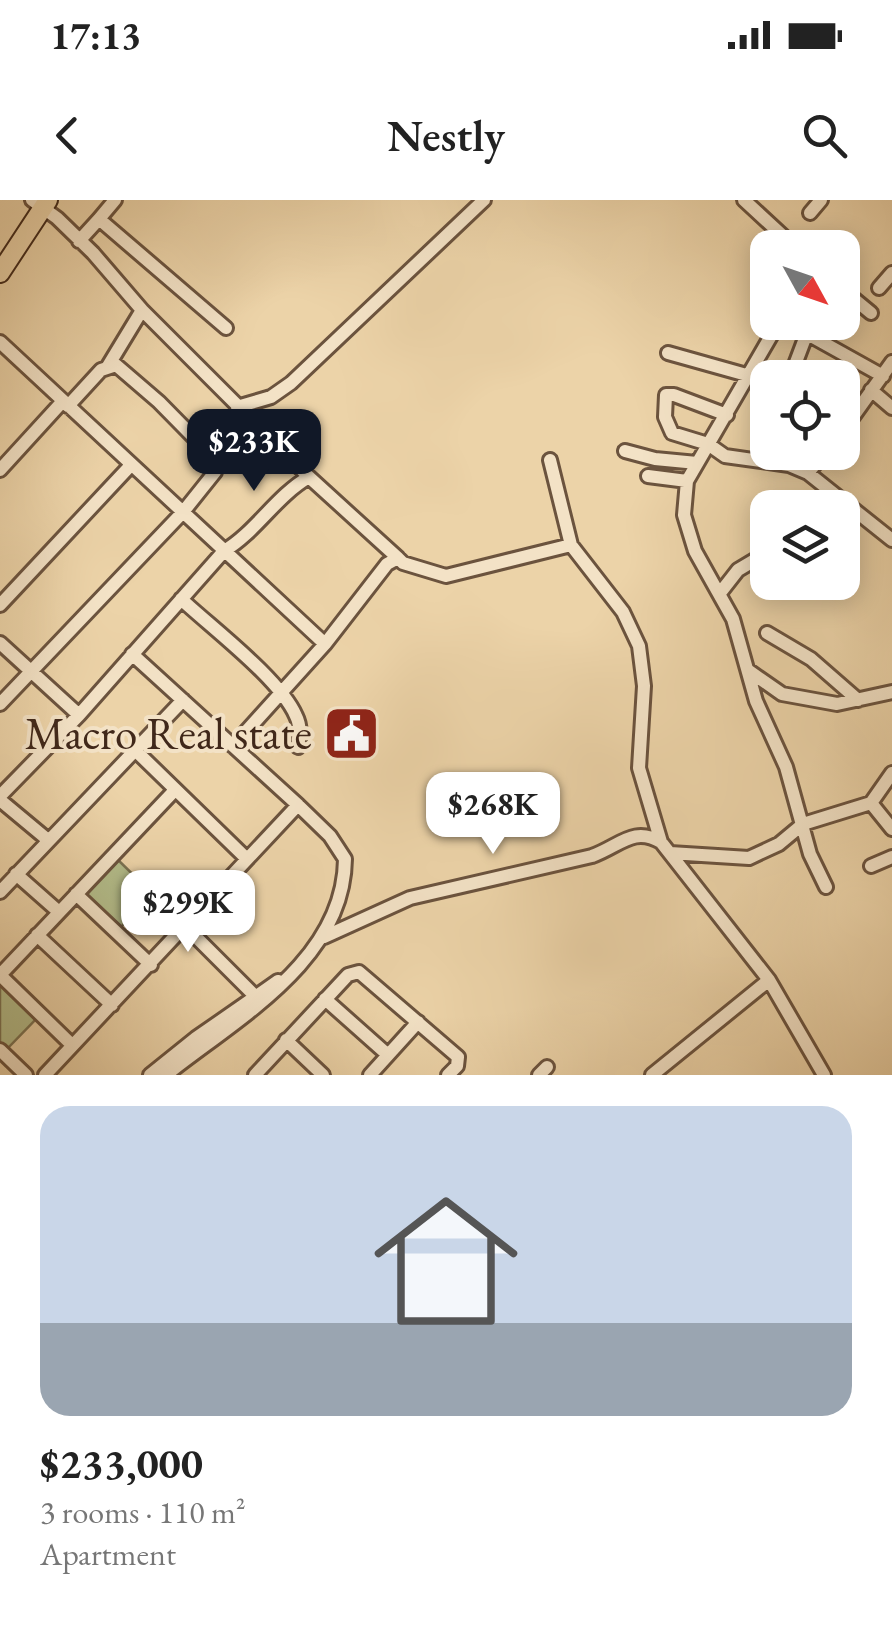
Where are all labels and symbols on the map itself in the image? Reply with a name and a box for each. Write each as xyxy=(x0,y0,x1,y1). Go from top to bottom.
north arrow xyxy=(750,230,860,340)
pin: $233K xyxy=(184,409,324,494)
public building icon: Macro Real state xyxy=(321,703,381,763)
place label: Macro Real state xyxy=(25,704,312,762)
pin: $268K xyxy=(423,772,563,857)
pin: $299K xyxy=(118,870,258,955)

